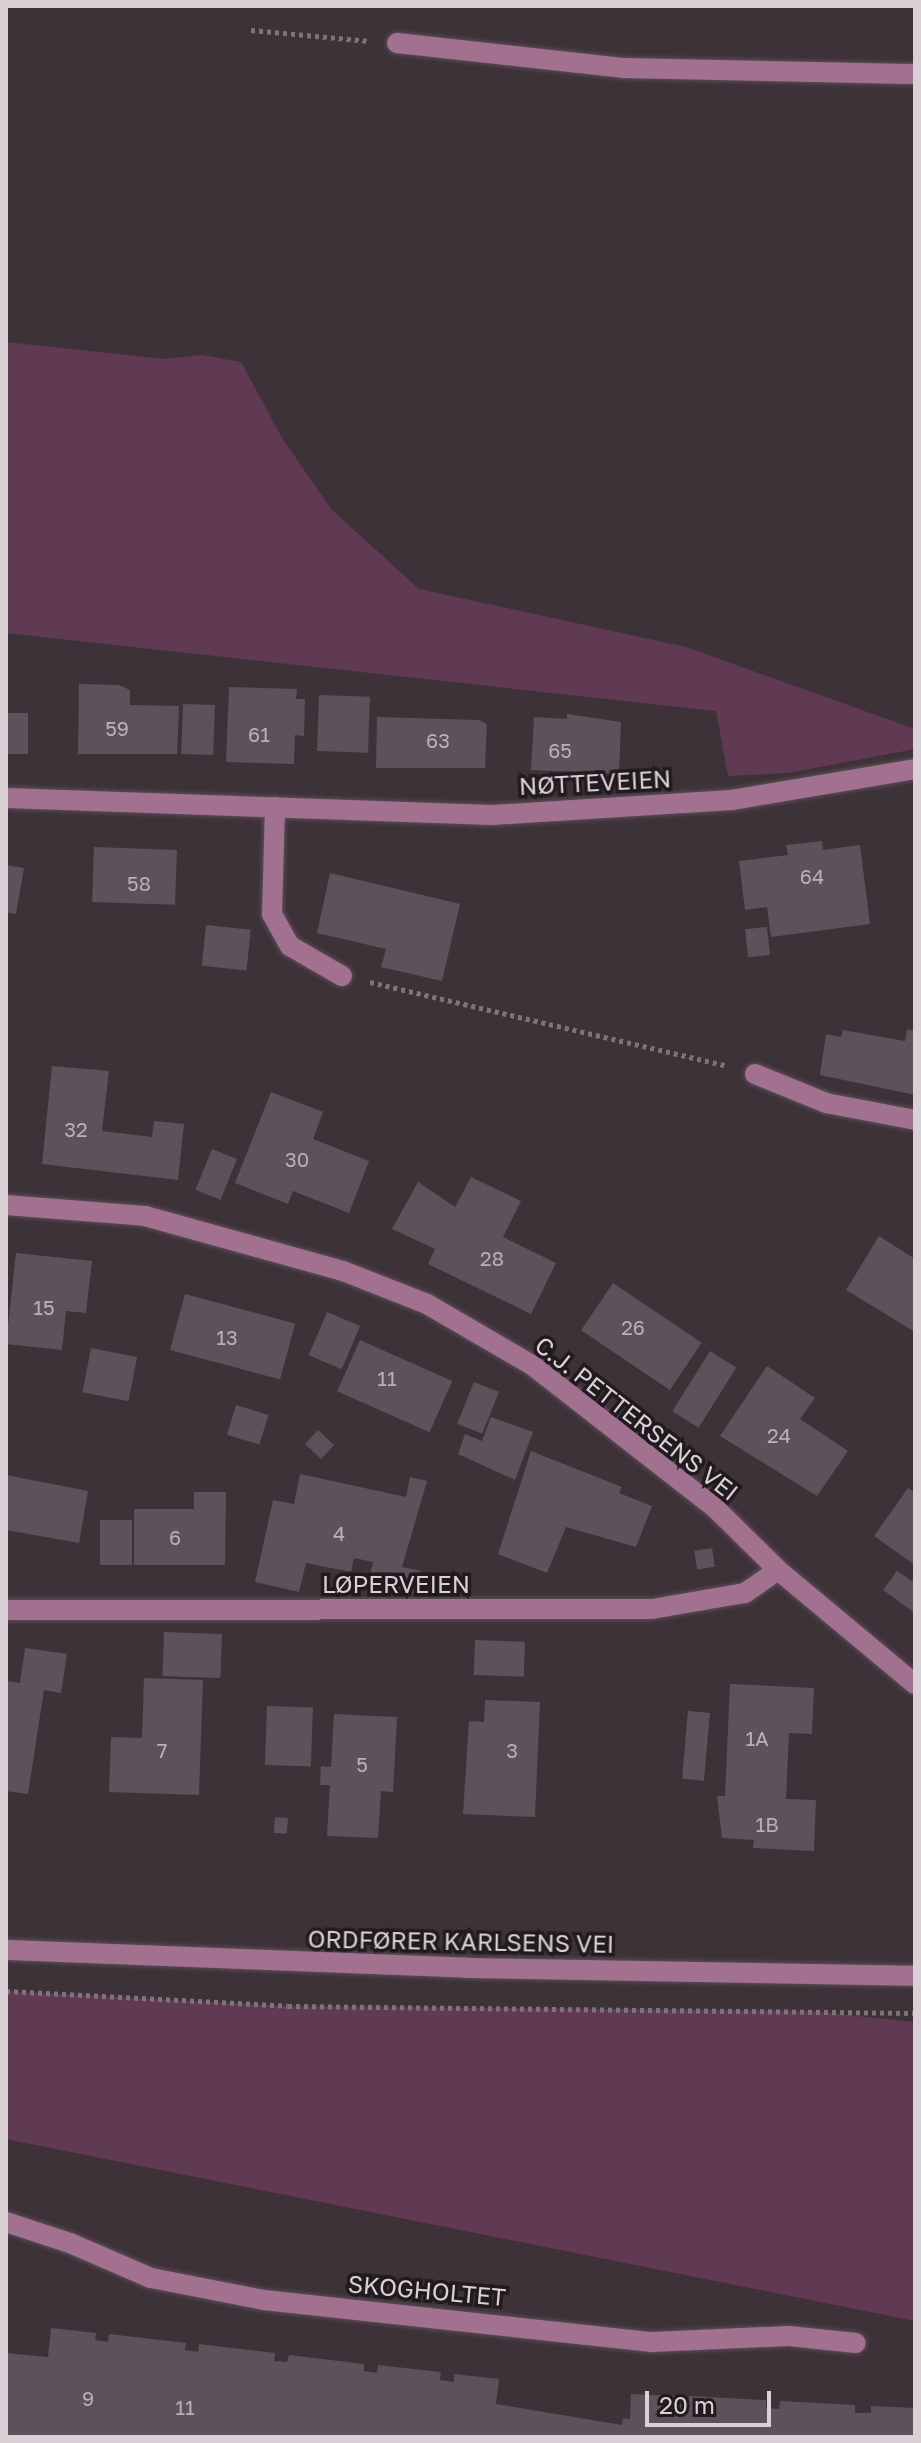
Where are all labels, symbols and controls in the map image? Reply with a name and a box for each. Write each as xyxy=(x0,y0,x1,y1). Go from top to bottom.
house number: 59 xyxy=(105,716,129,740)
house number: 61 xyxy=(248,722,270,746)
house number: 63 xyxy=(426,728,450,752)
house number: 65 xyxy=(548,738,572,762)
street label: NØTTEVEIEN xyxy=(518,764,672,800)
house number: 64 xyxy=(800,864,824,888)
house number: 58 xyxy=(127,871,151,895)
house number: 32 xyxy=(64,1117,88,1141)
house number: 30 xyxy=(285,1147,309,1171)
house number: 28 xyxy=(480,1246,504,1270)
house number: 15 xyxy=(33,1295,55,1319)
house number: 26 xyxy=(621,1315,645,1339)
house number: 13 xyxy=(216,1325,238,1349)
street label: C.J. PETTERSENS VEI xyxy=(530,1330,744,1506)
house number: 11 xyxy=(377,1366,397,1390)
house number: 24 xyxy=(767,1423,791,1447)
house number: 4 xyxy=(333,1521,345,1545)
house number: 6 xyxy=(169,1525,181,1549)
street label: LØPERVEIEN xyxy=(322,1570,470,1598)
house number: 1A xyxy=(745,1726,769,1750)
house number: 7 xyxy=(157,1738,167,1762)
house number: 3 xyxy=(506,1738,518,1762)
house number: 5 xyxy=(356,1752,368,1776)
house number: 1B xyxy=(755,1812,779,1836)
street label: ORDFØRER KARLSENS VEI xyxy=(307,1924,615,1958)
street label: SKOGHOLTET xyxy=(347,2269,507,2311)
scale bar xyxy=(649,2375,775,2425)
house number: 9 xyxy=(82,2386,94,2410)
text: 20 m xyxy=(659,2390,715,2419)
house number: 11 xyxy=(175,2395,195,2419)

